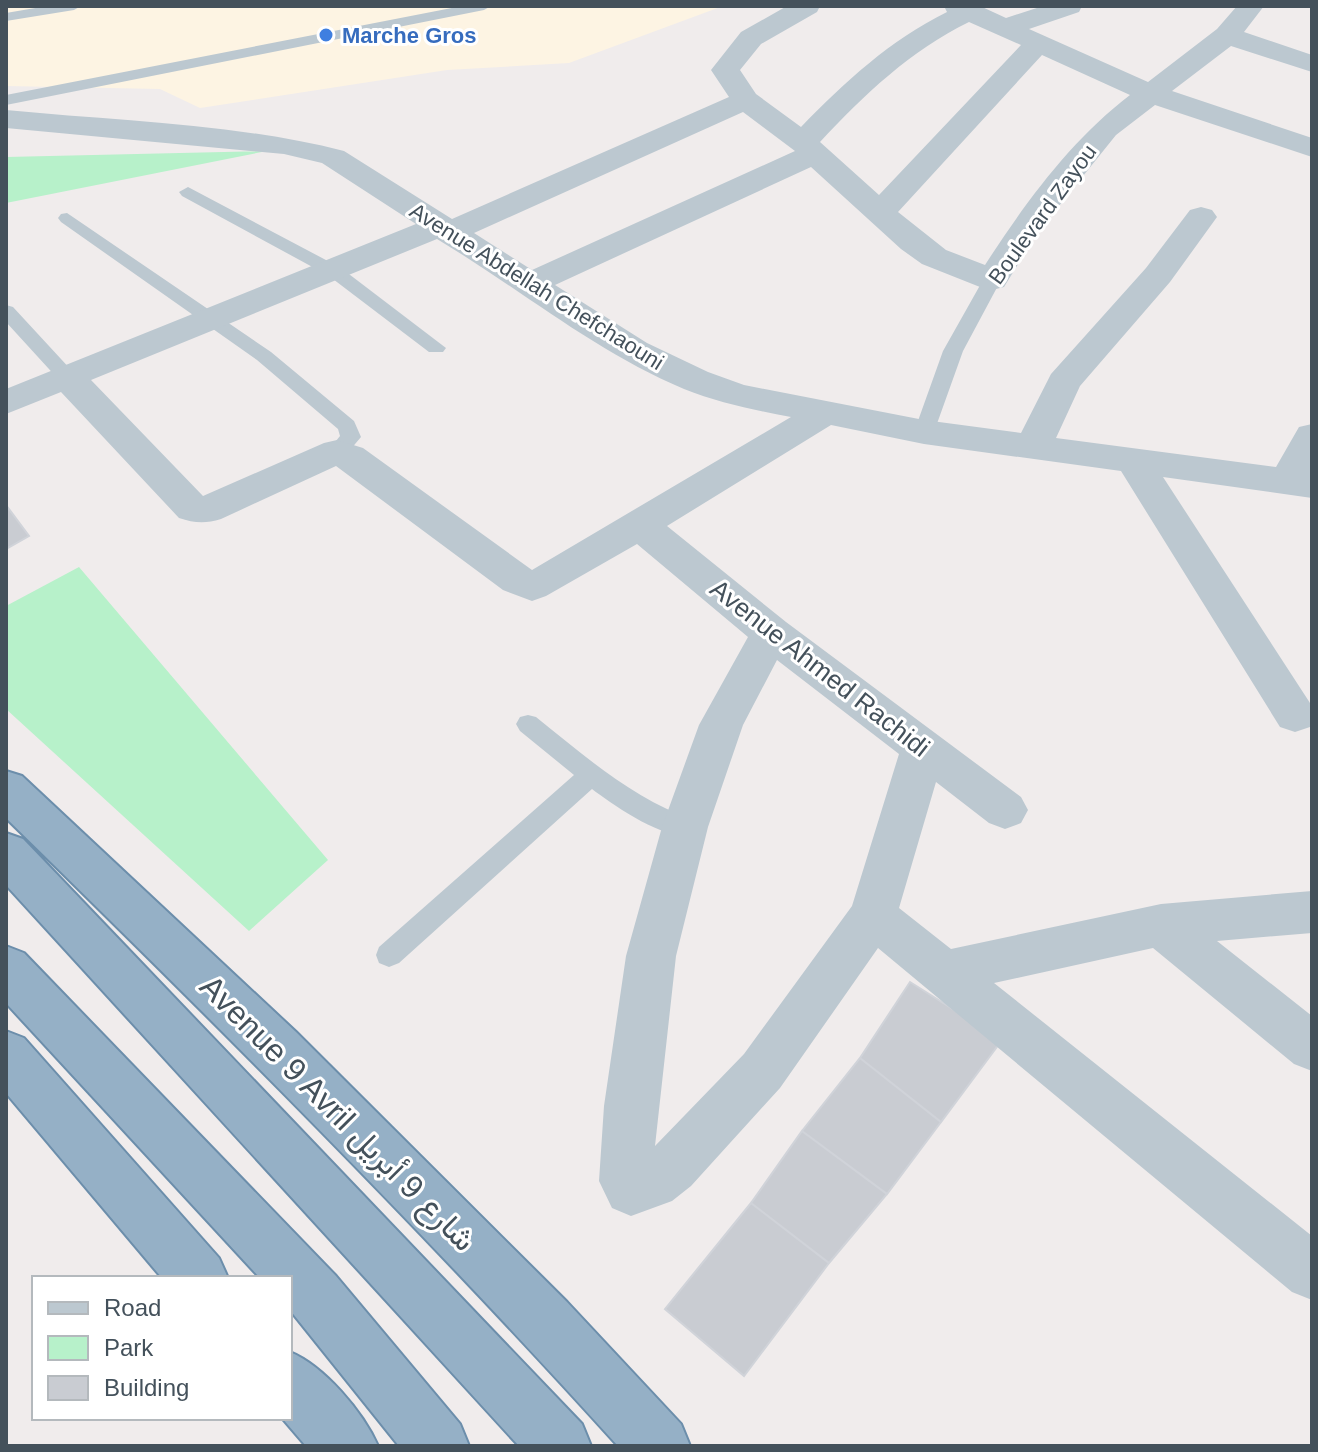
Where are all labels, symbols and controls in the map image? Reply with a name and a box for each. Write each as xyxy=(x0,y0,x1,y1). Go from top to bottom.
place label: Marche Gros xyxy=(342,23,477,48)
marker: Marche Gros xyxy=(317,26,335,44)
street label: Boulevard Zayou xyxy=(983,140,1101,289)
street label: Avenue Abdellah Chefchaouni xyxy=(405,198,668,375)
street label: Avenue Ahmed Rachidi xyxy=(704,573,936,763)
street label: Avenue 9 Avril شارع 9 أبريل xyxy=(190,968,483,1261)
legend xyxy=(32,1276,292,1420)
text: Road xyxy=(104,1294,161,1321)
text: Park xyxy=(104,1334,154,1361)
text: Building xyxy=(104,1374,189,1401)

